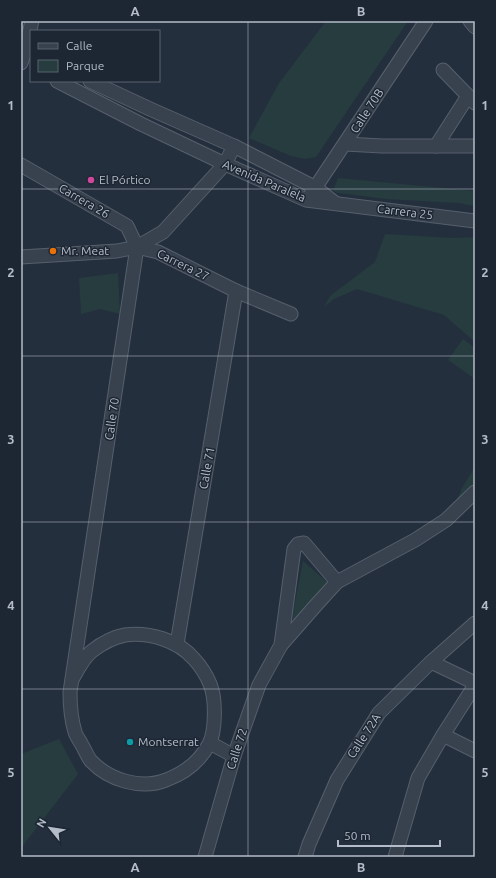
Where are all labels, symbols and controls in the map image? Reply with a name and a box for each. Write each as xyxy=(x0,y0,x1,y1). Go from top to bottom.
text: A xyxy=(130,4,140,18)
text: B xyxy=(357,4,366,18)
legend xyxy=(30,30,160,82)
text: Calle xyxy=(66,39,92,52)
text: Parque xyxy=(66,59,104,72)
street label: Calle 70B xyxy=(347,86,386,135)
text: 1 xyxy=(7,98,15,112)
text: 1 xyxy=(481,98,489,112)
street label: Avenida Paralela xyxy=(221,157,308,204)
place label: El Pórtico xyxy=(99,173,150,186)
marker: El Pórtico xyxy=(86,175,96,185)
street label: Carrera 26 xyxy=(57,181,112,220)
street label: Carrera 25 xyxy=(376,202,434,221)
place label: Mr. Meat xyxy=(61,244,109,257)
marker: Mr. Meat xyxy=(48,246,58,256)
street label: Carrera 27 xyxy=(155,246,211,283)
text: 2 xyxy=(7,265,15,279)
text: 2 xyxy=(481,265,489,279)
street label: Calle 70 xyxy=(102,397,121,441)
text: 3 xyxy=(7,432,15,446)
text: 3 xyxy=(481,432,489,446)
street label: Calle 71 xyxy=(196,446,217,490)
text: 4 xyxy=(7,598,15,612)
text: 4 xyxy=(481,598,489,612)
street label: Calle 72A xyxy=(344,711,383,760)
street label: Calle 72 xyxy=(224,727,249,771)
place label: Montserrat xyxy=(138,735,199,748)
marker: Montserrat xyxy=(125,737,135,747)
text: 5 xyxy=(7,765,15,779)
text: 5 xyxy=(481,765,489,779)
north arrow xyxy=(30,808,70,848)
text: N xyxy=(34,816,49,830)
scale bar xyxy=(338,822,440,848)
text: 50 m xyxy=(344,829,371,842)
text: A xyxy=(130,860,140,874)
text: B xyxy=(357,860,366,874)

